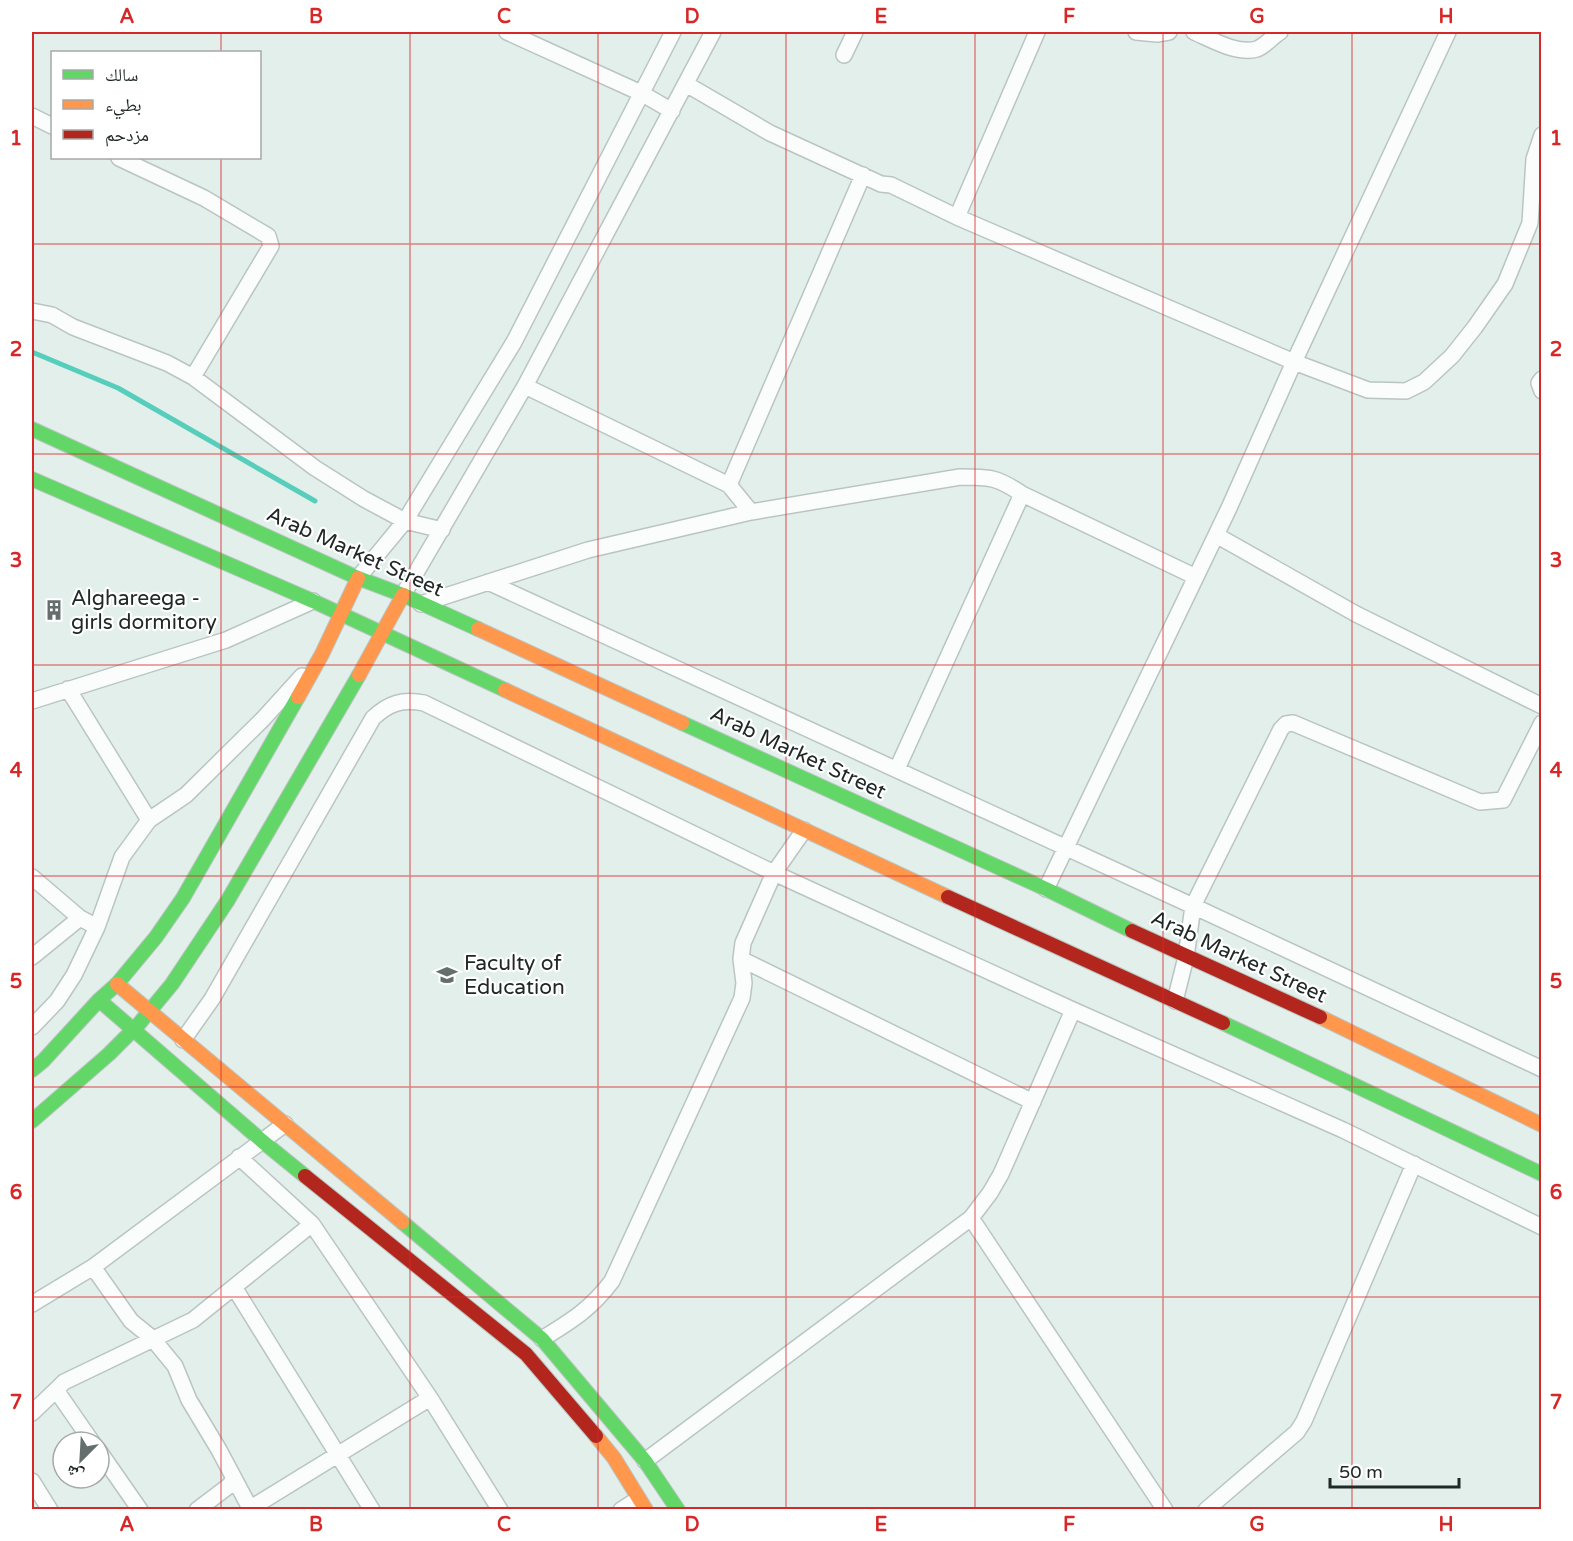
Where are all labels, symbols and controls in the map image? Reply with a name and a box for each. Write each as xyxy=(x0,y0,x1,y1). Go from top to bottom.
text: A xyxy=(120,5,135,29)
text: B xyxy=(309,5,323,29)
text: C xyxy=(497,5,511,29)
text: D xyxy=(684,5,700,29)
text: E xyxy=(875,5,888,29)
text: F xyxy=(1063,5,1075,29)
text: G xyxy=(1249,5,1265,29)
text: H xyxy=(1438,5,1454,29)
legend xyxy=(51,51,261,159)
text: سالك xyxy=(105,64,138,86)
text: بطيء xyxy=(105,94,142,120)
text: مزدحم xyxy=(105,124,149,147)
text: 1 xyxy=(10,127,22,151)
text: 1 xyxy=(1550,127,1562,151)
text: 2 xyxy=(10,338,22,362)
text: 2 xyxy=(1550,338,1562,362)
street label: Arab Market Street xyxy=(263,502,447,602)
text: 3 xyxy=(10,549,22,573)
text: 3 xyxy=(1550,549,1562,573)
place label: Alghareega - girls dormitory xyxy=(71,586,217,635)
building icon: Alghareega - girls dormitory xyxy=(42,598,66,622)
street label: Arab Market Street xyxy=(706,701,890,805)
text: 4 xyxy=(10,759,23,783)
text: 4 xyxy=(1550,759,1563,783)
street label: Arab Market Street xyxy=(1147,905,1331,1009)
place label: Faculty of Education xyxy=(464,951,565,1000)
school or university icon: Faculty of Education xyxy=(435,963,459,987)
text: 5 xyxy=(10,970,22,994)
text: 5 xyxy=(1550,970,1562,994)
text: 6 xyxy=(10,1181,22,1205)
text: 6 xyxy=(1550,1181,1562,1205)
text: 7 xyxy=(10,1391,22,1415)
text: 7 xyxy=(1550,1391,1562,1415)
north arrow xyxy=(51,1430,111,1490)
scale bar xyxy=(1330,1451,1459,1489)
text: ش xyxy=(63,1460,87,1485)
text: 50 m xyxy=(1339,1461,1383,1483)
text: A xyxy=(120,1513,135,1537)
text: B xyxy=(309,1513,323,1537)
text: C xyxy=(497,1513,511,1537)
text: D xyxy=(684,1513,700,1537)
text: E xyxy=(875,1513,888,1537)
text: F xyxy=(1063,1513,1075,1537)
text: G xyxy=(1249,1513,1265,1537)
text: H xyxy=(1438,1513,1454,1537)

